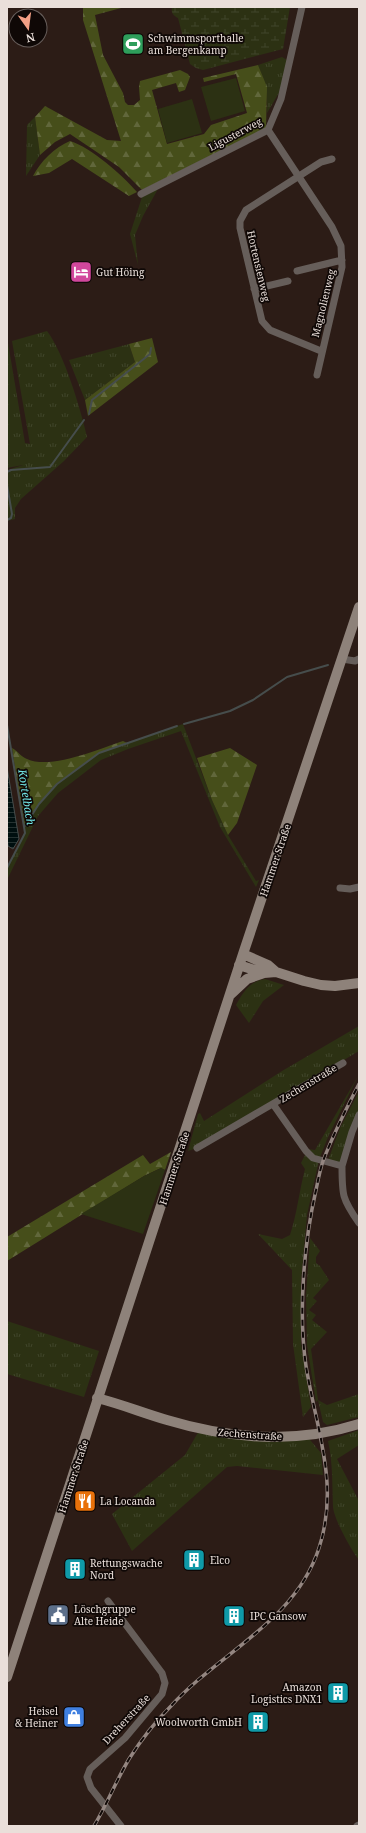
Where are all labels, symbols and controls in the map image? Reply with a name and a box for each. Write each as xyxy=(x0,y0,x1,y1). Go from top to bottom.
north arrow xyxy=(8,8,48,48)
text: N xyxy=(24,30,37,47)
sports icon: Schwimmsporthalle am Bergenkamp xyxy=(120,31,146,57)
place label: Schwimmsporthalle am Bergenkamp xyxy=(148,31,244,57)
street label: Ligusterweg xyxy=(206,114,265,154)
street label: Hortensienweg xyxy=(244,229,274,304)
hotel icon: Gut Höing xyxy=(68,259,94,285)
place label: Gut Höing xyxy=(96,265,145,279)
street label: Magnolienweg xyxy=(308,267,338,339)
water label: Kortelbach xyxy=(15,767,39,826)
street label: Hammer Straße xyxy=(256,822,294,898)
street label: Zechenstraße xyxy=(277,1060,339,1106)
street label: Hammer Straße xyxy=(156,1130,192,1206)
street label: Zechenstraße xyxy=(217,1425,283,1443)
street label: Hammer Straße xyxy=(55,1438,91,1514)
restaurant icon: La Locanda xyxy=(72,1488,98,1514)
place label: La Locanda xyxy=(100,1494,156,1508)
building icon: Elco xyxy=(181,1547,207,1573)
place label: Elco xyxy=(210,1553,230,1567)
building icon: Rettungswache Nord xyxy=(62,1556,88,1582)
place label: Rettungswache Nord xyxy=(90,1556,163,1582)
public building icon: Löschgruppe Alte Heide xyxy=(45,1602,71,1628)
place label: Löschgruppe Alte Heide xyxy=(74,1602,136,1628)
building icon: IPC Gansow xyxy=(221,1603,247,1629)
place label: IPC Gansow xyxy=(250,1609,307,1623)
place label: Amazon Logistics DNX1 xyxy=(251,1680,323,1706)
building icon: Amazon Logistics DNX1 xyxy=(325,1680,351,1706)
street label: Dreherstraße xyxy=(99,1691,153,1747)
place label: Heisel & Heiner xyxy=(15,1704,58,1730)
shop icon: Heisel & Heiner xyxy=(61,1704,87,1730)
building icon: Woolworth GmbH xyxy=(245,1709,271,1735)
place label: Woolworth GmbH xyxy=(155,1715,242,1729)

